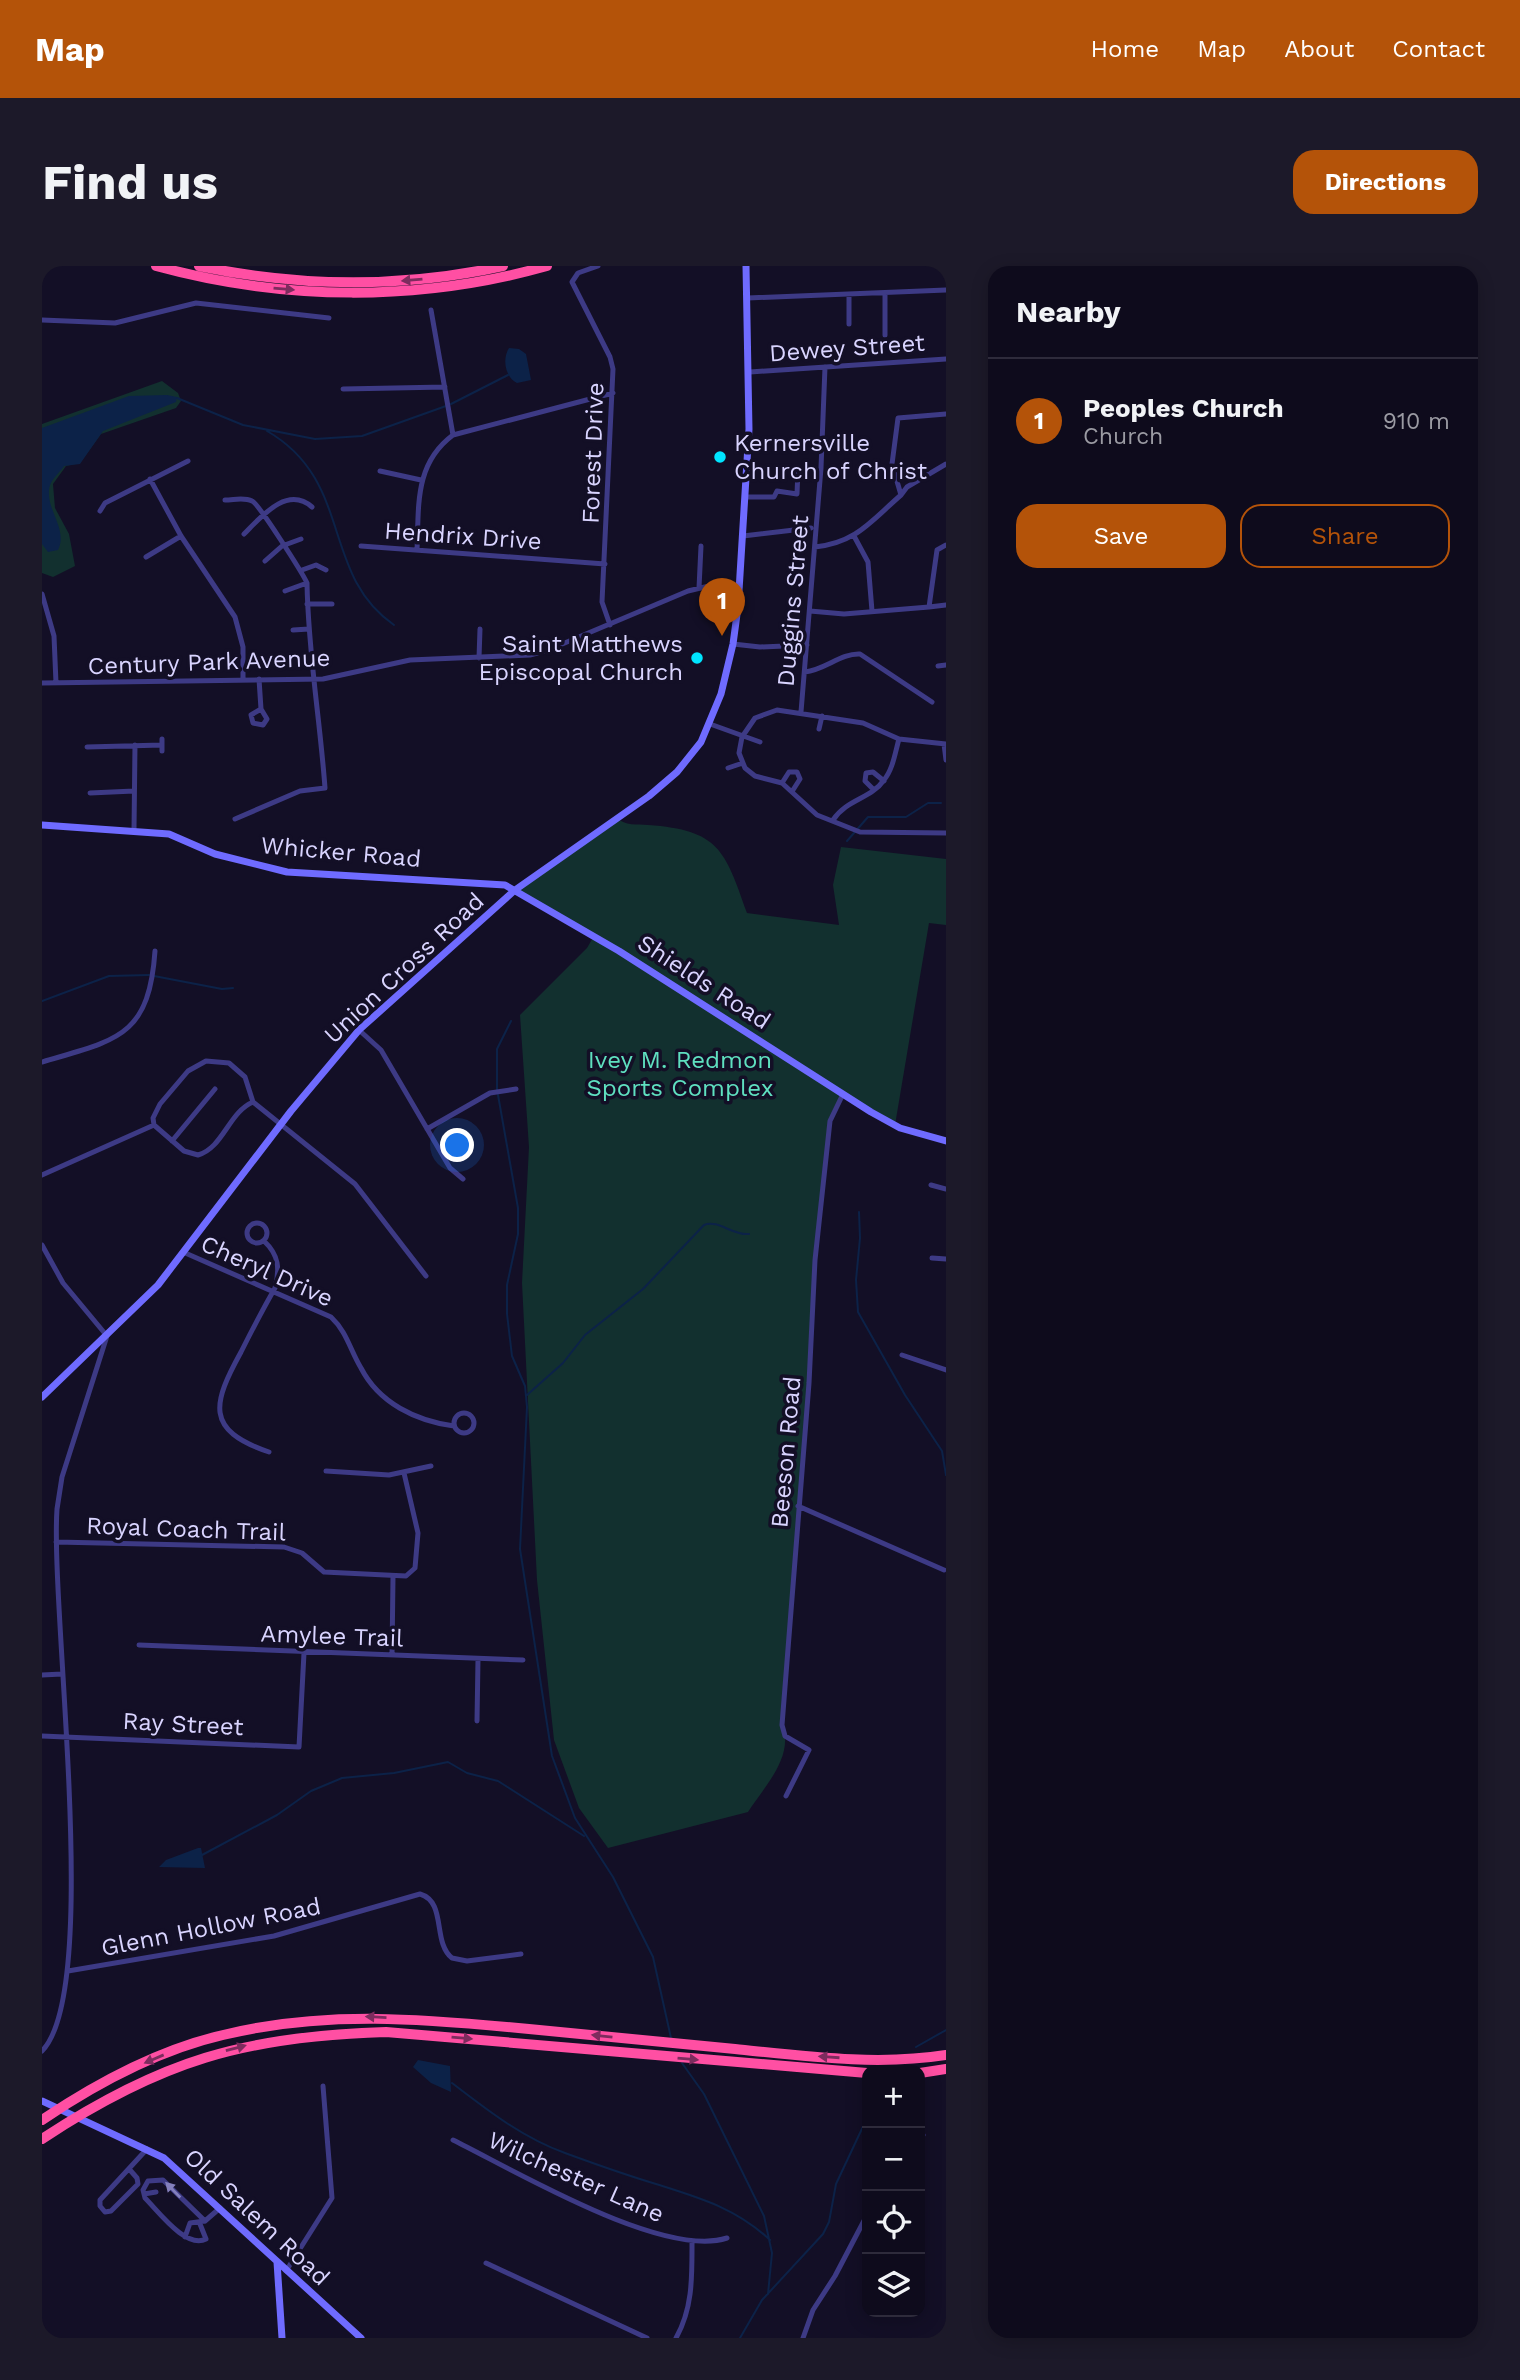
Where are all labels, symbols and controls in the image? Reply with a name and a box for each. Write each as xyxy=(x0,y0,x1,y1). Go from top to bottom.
text: Map xyxy=(35,30,105,69)
text: Home xyxy=(1091,35,1159,63)
text: Map xyxy=(1197,35,1246,63)
text: About xyxy=(1284,35,1354,63)
text: Contact xyxy=(1392,35,1485,63)
button: Directions xyxy=(1293,150,1478,214)
text: Find us xyxy=(42,153,218,211)
one-way arrow xyxy=(401,275,423,286)
one-way arrow xyxy=(273,284,295,295)
text: Nearby xyxy=(1016,294,1121,329)
street label: Dewey Street xyxy=(768,329,926,367)
street label: Forest Drive xyxy=(577,382,609,524)
text: Peoples Church xyxy=(1083,393,1284,423)
text: 1 xyxy=(1034,408,1044,435)
text: 910 m xyxy=(1383,408,1450,435)
text: Church xyxy=(1083,423,1163,450)
place label: Kernersville Church of Christ xyxy=(734,429,927,485)
marker: Kernersville Church of Christ xyxy=(712,449,728,465)
button: Save xyxy=(1016,504,1226,568)
button: Share xyxy=(1240,504,1450,568)
street label: Duggins Street xyxy=(772,514,814,688)
street label: Hendrix Drive xyxy=(383,517,543,555)
pin: 1 xyxy=(699,578,745,636)
place label: Saint Matthews Episcopal Church xyxy=(479,630,683,686)
street label: Century Park Avenue xyxy=(87,644,331,680)
marker: Saint Matthews Episcopal Church xyxy=(689,650,705,666)
street label: Whicker Road xyxy=(260,831,422,873)
street label: Union Cross Road xyxy=(318,887,490,1049)
street label: Shields Road xyxy=(633,929,775,1035)
park label: Ivey M. Redmon Sports Complex xyxy=(587,1046,773,1102)
your location xyxy=(440,1128,474,1162)
street label: Cheryl Drive xyxy=(197,1229,337,1313)
street label: Beeson Road xyxy=(765,1375,807,1529)
street label: Royal Coach Trail xyxy=(86,1512,287,1547)
street label: Amylee Trail xyxy=(260,1620,405,1653)
street label: Ray Street xyxy=(122,1707,244,1741)
street label: Glenn Hollow Road xyxy=(99,1892,323,1962)
one-way arrow xyxy=(365,2012,387,2023)
one-way arrow xyxy=(591,2030,613,2041)
one-way arrow xyxy=(451,2033,473,2044)
one-way arrow xyxy=(225,2042,247,2053)
one-way arrow xyxy=(818,2051,840,2062)
one-way arrow xyxy=(144,2053,164,2065)
one-way arrow xyxy=(677,2054,699,2065)
map controls xyxy=(862,2065,925,2317)
button: + xyxy=(862,2065,925,2128)
street label: Wilchester Lane xyxy=(484,2126,668,2228)
button: − xyxy=(862,2128,925,2191)
street label: Old Salem Road xyxy=(179,2143,335,2291)
one-way arrow xyxy=(165,2182,182,2199)
button: locate xyxy=(862,2191,925,2254)
button: layers xyxy=(862,2254,925,2317)

